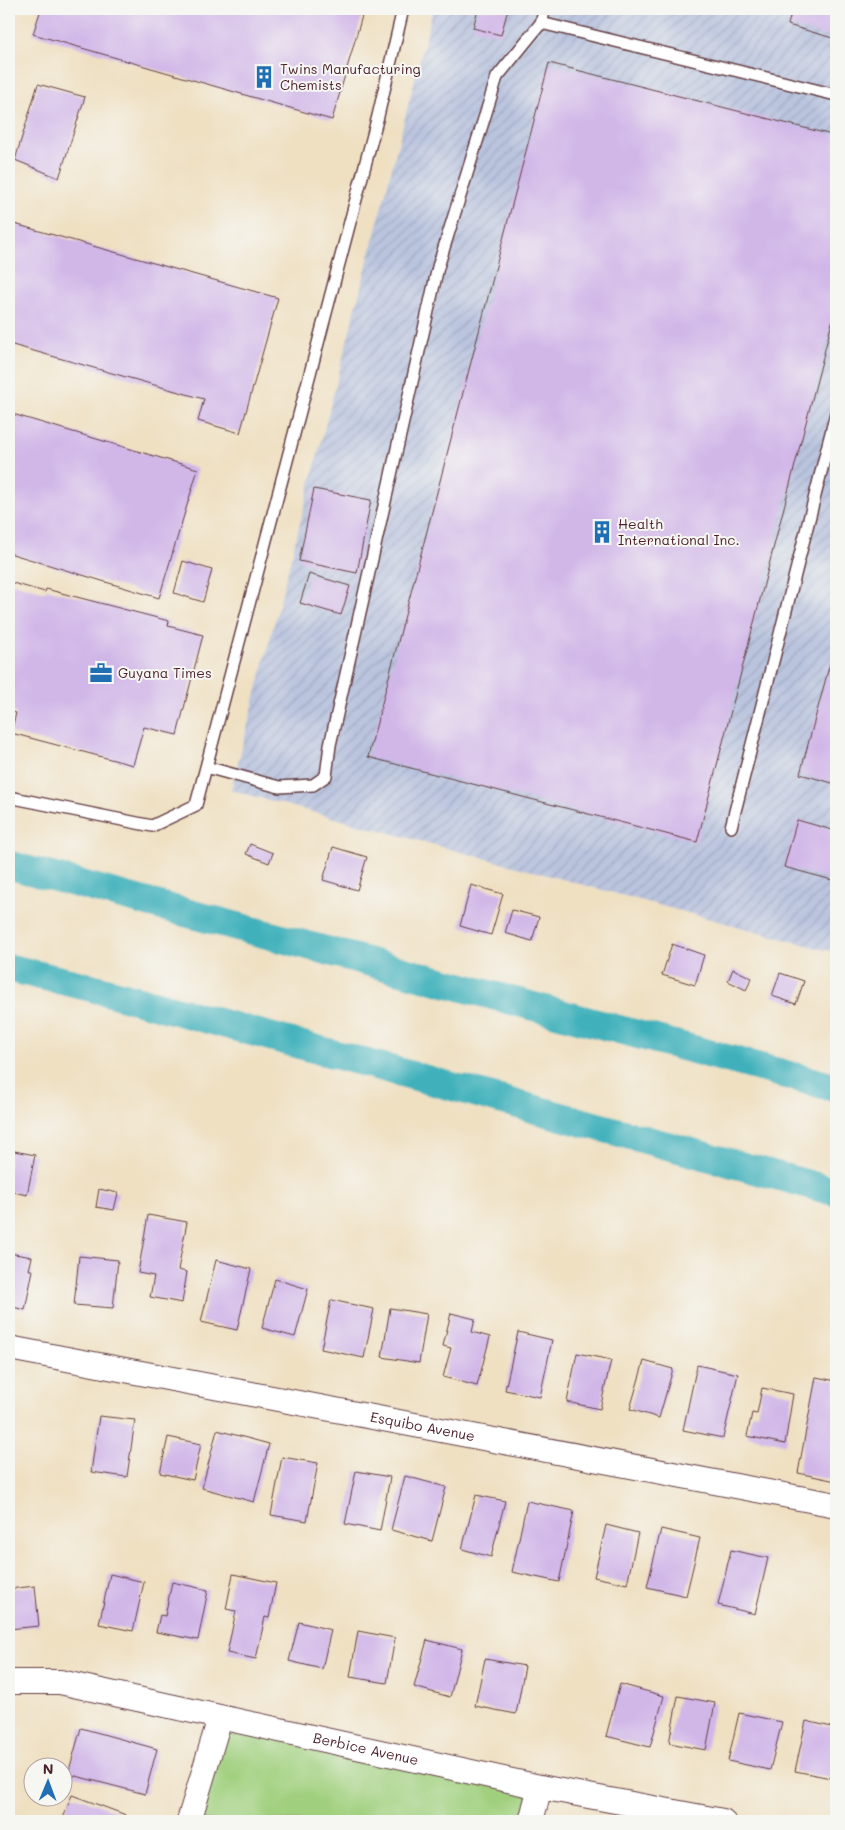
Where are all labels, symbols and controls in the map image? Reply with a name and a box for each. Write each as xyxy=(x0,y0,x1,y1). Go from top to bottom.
place label: Twins Manufacturing Chemists xyxy=(280,59,421,94)
building icon: Twins Manufacturing Chemists xyxy=(251,64,277,90)
place label: Health International Inc. xyxy=(618,514,740,549)
building icon: Health International Inc. xyxy=(589,519,615,545)
office icon: Guyana Times xyxy=(88,660,114,686)
place label: Guyana Times xyxy=(118,663,212,682)
street label: Esquibo Avenue xyxy=(369,1407,477,1445)
street label: Berbice Avenue xyxy=(311,1728,420,1769)
north arrow xyxy=(22,1758,72,1808)
text: N xyxy=(43,1759,54,1778)

